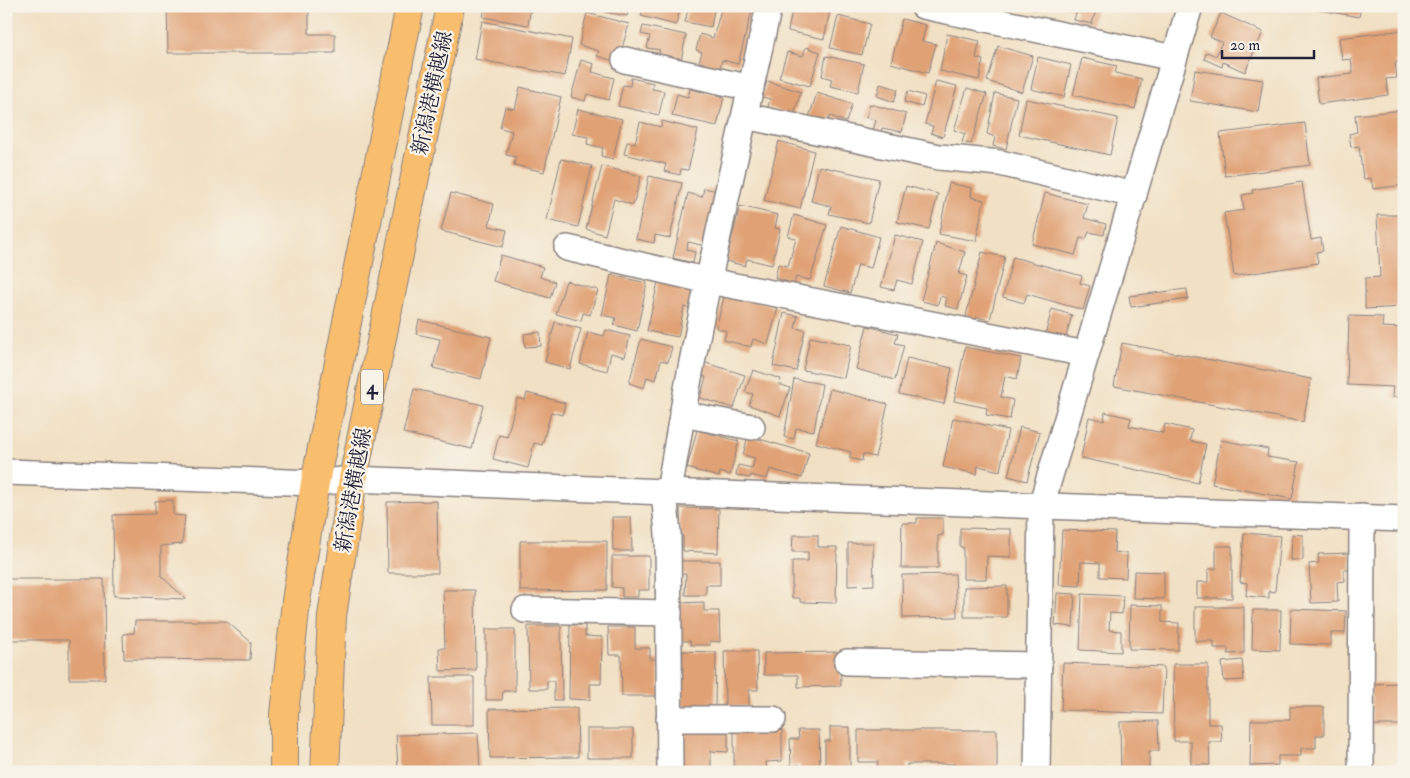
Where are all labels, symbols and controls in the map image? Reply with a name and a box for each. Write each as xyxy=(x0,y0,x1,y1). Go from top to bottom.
scale bar xyxy=(1222,28,1315,60)
street label: 新潟港横越線 xyxy=(406,29,459,158)
text: 20 m xyxy=(1230,36,1260,55)
road number: 4 xyxy=(361,370,383,404)
street label: 新潟港横越線 xyxy=(329,426,378,554)

